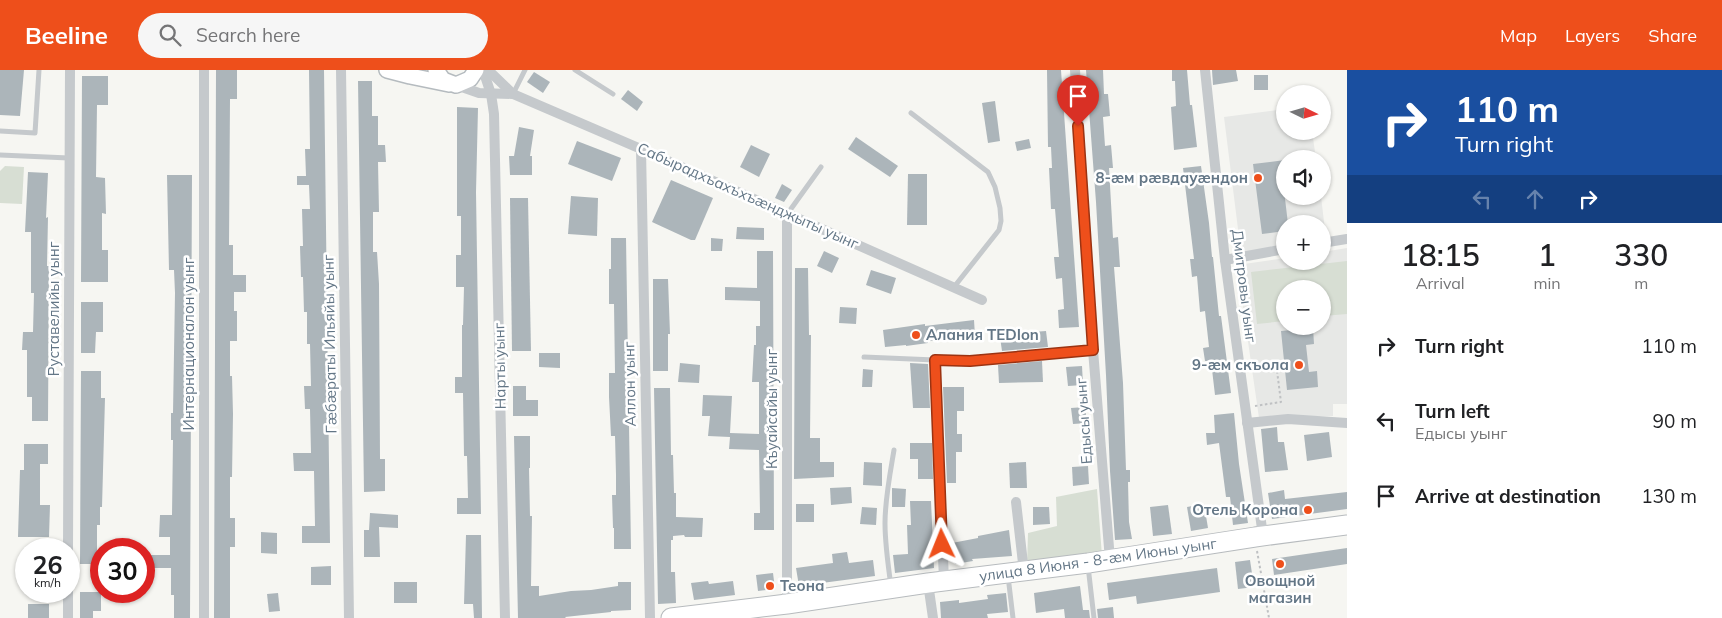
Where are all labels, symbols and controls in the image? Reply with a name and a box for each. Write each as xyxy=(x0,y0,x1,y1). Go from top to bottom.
search box xyxy=(138,13,488,58)
text: Beeline xyxy=(25,20,108,50)
icon: search xyxy=(156,21,184,49)
text: Search here xyxy=(196,23,300,47)
text: Map xyxy=(1500,24,1537,47)
text: Layers xyxy=(1565,24,1620,47)
text: Share xyxy=(1648,24,1697,47)
pin xyxy=(1057,75,1099,126)
icon: arrive xyxy=(1064,82,1092,110)
north arrow xyxy=(1276,85,1331,140)
map controls xyxy=(1276,85,1331,335)
text: 110 m xyxy=(1455,87,1559,131)
icon: right xyxy=(1372,90,1437,155)
text: Turn right xyxy=(1455,130,1553,158)
street label: Сабырадхъахъхъæнджыты уынг xyxy=(635,138,862,253)
button: sound xyxy=(1276,150,1331,205)
place label: 8-æм рӕвдауӕндон xyxy=(1095,168,1248,187)
marker: 8-æм рӕвдауӕндон xyxy=(1252,172,1264,184)
icon: left xyxy=(1468,185,1496,213)
icon: ahead xyxy=(1521,185,1549,213)
icon: right xyxy=(1574,185,1602,213)
button: + xyxy=(1276,215,1331,270)
street label: Дмитровы уынг xyxy=(1228,228,1261,344)
text: 18:15 xyxy=(1401,236,1480,274)
text: 1 xyxy=(1538,236,1556,274)
text: 330 xyxy=(1614,236,1668,274)
street label: Руставелийы уынг xyxy=(44,241,63,376)
street label: Гæбæраты Ильяйы уынг xyxy=(318,254,341,434)
street label: Интернационалон уынг xyxy=(179,257,198,430)
text: Arrival xyxy=(1416,273,1465,293)
text: min xyxy=(1533,273,1561,293)
text: m xyxy=(1634,273,1648,293)
button: − xyxy=(1276,280,1331,335)
street label: Нарты уынг xyxy=(489,322,510,409)
place label: Алания ТEDIon xyxy=(926,325,1039,344)
marker: Алания ТEDIon xyxy=(910,329,922,341)
icon: right xyxy=(1372,332,1400,360)
text: Turn right xyxy=(1415,334,1504,358)
text: 110 m xyxy=(1641,334,1697,358)
street label: Аллон уынг xyxy=(619,341,640,427)
street label: Къуайсайы уынг xyxy=(762,349,781,469)
place label: 9-æм скъола xyxy=(1192,355,1289,374)
marker: 9-æм скъола xyxy=(1293,359,1305,371)
street label: Едысы уынг xyxy=(1071,377,1096,465)
text: Turn left xyxy=(1415,399,1490,423)
icon: left xyxy=(1372,407,1400,435)
text: 90 m xyxy=(1653,409,1697,433)
text: Едысы уынг xyxy=(1415,423,1507,443)
icon: arrive xyxy=(1372,482,1400,510)
text: Arrive at destination xyxy=(1415,484,1601,508)
text: 130 m xyxy=(1641,484,1697,508)
place label: Отель Корона xyxy=(1192,500,1298,519)
marker: Отель Корона xyxy=(1302,504,1314,516)
position arrow xyxy=(915,517,967,569)
street label: улица 8 Июня - 8-ӕм Июны уынг xyxy=(978,533,1218,586)
speed limit sign: 30 xyxy=(90,538,155,603)
text: 26 xyxy=(32,549,63,580)
marker: Овощной магазин xyxy=(1274,558,1286,570)
place label: Овощной магазин xyxy=(1245,571,1315,607)
text: km/h xyxy=(34,575,61,590)
place label: Теона xyxy=(780,576,824,595)
marker: Теона xyxy=(764,580,776,592)

